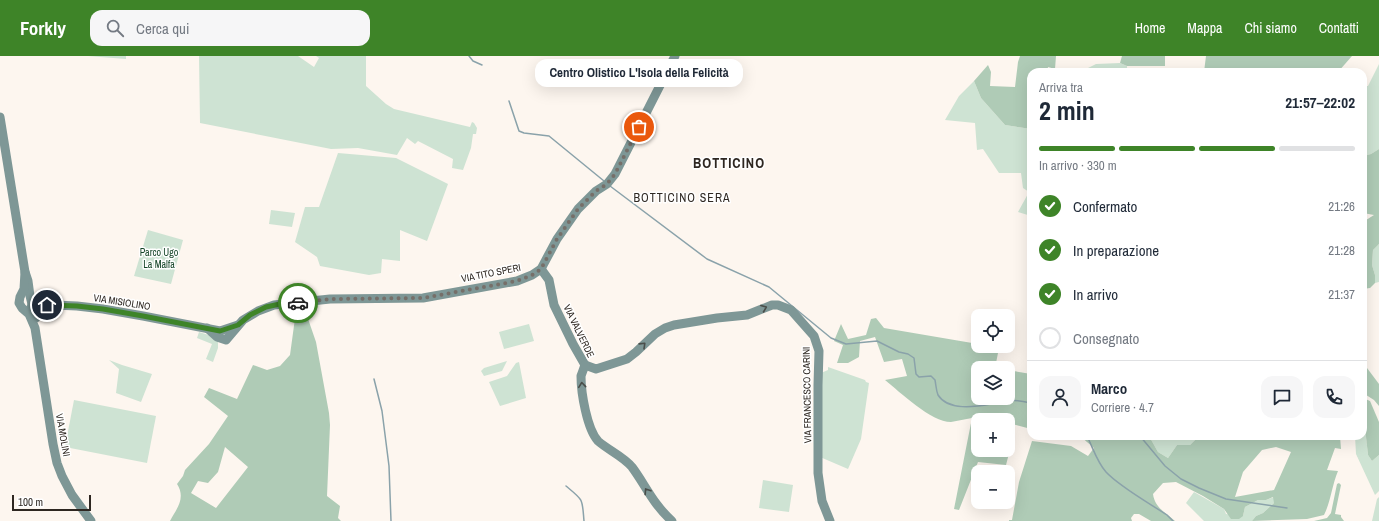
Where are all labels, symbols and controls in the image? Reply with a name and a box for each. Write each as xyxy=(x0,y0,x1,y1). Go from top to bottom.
search box xyxy=(90,10,370,46)
text: Forkly xyxy=(20,15,66,41)
icon: search xyxy=(104,17,126,39)
text: Cerca qui xyxy=(136,18,189,39)
text: Home xyxy=(1135,19,1165,37)
text: Mappa xyxy=(1187,19,1222,37)
text: Chi siamo xyxy=(1244,19,1297,37)
text: Contatti xyxy=(1319,19,1359,37)
callout: Centro Olistico L'Isola della Felicità xyxy=(535,59,743,87)
text: Centro Olistico L'Isola della Felicità xyxy=(549,64,729,81)
text: Arriva tra xyxy=(1039,79,1083,96)
text: 21:57–22:02 xyxy=(1285,92,1355,113)
text: 2 min xyxy=(1039,93,1095,128)
pin xyxy=(622,110,656,144)
icon: bag xyxy=(628,116,650,138)
district label: BOTTICINO xyxy=(693,154,765,172)
text: In arrivo · 330 m xyxy=(1039,157,1117,174)
district label: BOTTICINO SERA xyxy=(633,190,731,206)
icon: check xyxy=(1039,195,1061,217)
text: Confermato xyxy=(1073,196,1137,217)
text: 21:26 xyxy=(1328,198,1355,215)
icon: check xyxy=(1039,239,1061,261)
text: In preparazione xyxy=(1073,240,1159,261)
text: 21:28 xyxy=(1328,242,1355,259)
park label: Parco Ugo La Malfa xyxy=(140,246,179,271)
street label: VIA TITO SPERI xyxy=(460,261,522,285)
courier xyxy=(278,283,318,323)
icon: check xyxy=(1039,283,1061,305)
text: In arrivo xyxy=(1073,284,1118,305)
text: 21:37 xyxy=(1328,286,1355,303)
pin xyxy=(30,288,64,322)
street label: VIA MISIOLINO xyxy=(93,291,151,313)
icon: car xyxy=(287,292,309,314)
icon: home xyxy=(36,294,58,316)
street label: VIA VALVERDE xyxy=(561,302,597,360)
one-way arrow xyxy=(761,304,768,312)
map controls xyxy=(971,309,1015,509)
button: locate xyxy=(971,309,1015,353)
text: Consegnato xyxy=(1073,328,1139,349)
one-way arrow xyxy=(639,343,646,350)
street label: VIA FRANCESCO CARINI xyxy=(800,347,814,443)
button: layers xyxy=(971,361,1015,405)
button: person xyxy=(1039,376,1081,418)
button: chat xyxy=(1261,376,1303,418)
button: phone xyxy=(1313,376,1355,418)
text: Marco xyxy=(1091,378,1127,399)
one-way arrow xyxy=(578,382,587,388)
text: Corriere · 4.7 xyxy=(1091,399,1154,416)
street label: VIA MOLINI xyxy=(53,413,73,457)
button: + xyxy=(971,413,1015,457)
button: − xyxy=(971,465,1015,509)
one-way arrow xyxy=(644,488,652,495)
scale bar xyxy=(12,493,91,512)
text: 100 m xyxy=(18,495,43,509)

